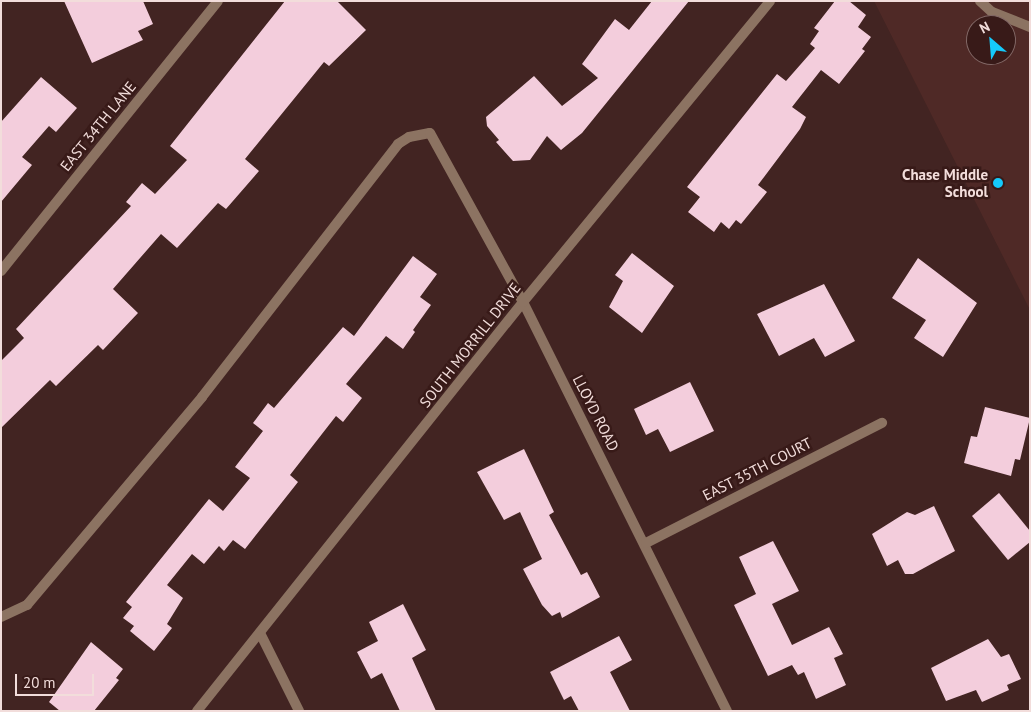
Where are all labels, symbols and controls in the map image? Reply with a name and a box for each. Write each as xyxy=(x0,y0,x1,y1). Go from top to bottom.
north arrow xyxy=(966,15,1016,65)
text: N xyxy=(976,17,993,38)
street label: EAST 34TH LANE xyxy=(56,77,140,175)
place label: Chase Middle School xyxy=(902,165,988,200)
marker: Chase Middle School xyxy=(992,177,1004,189)
street label: SOUTH MORRILL DRIVE xyxy=(416,279,524,411)
street label: LLOYD ROAD xyxy=(569,372,623,454)
street label: EAST 35TH COURT xyxy=(699,434,815,504)
scale bar xyxy=(18,664,96,696)
text: 20 m xyxy=(23,673,56,692)

